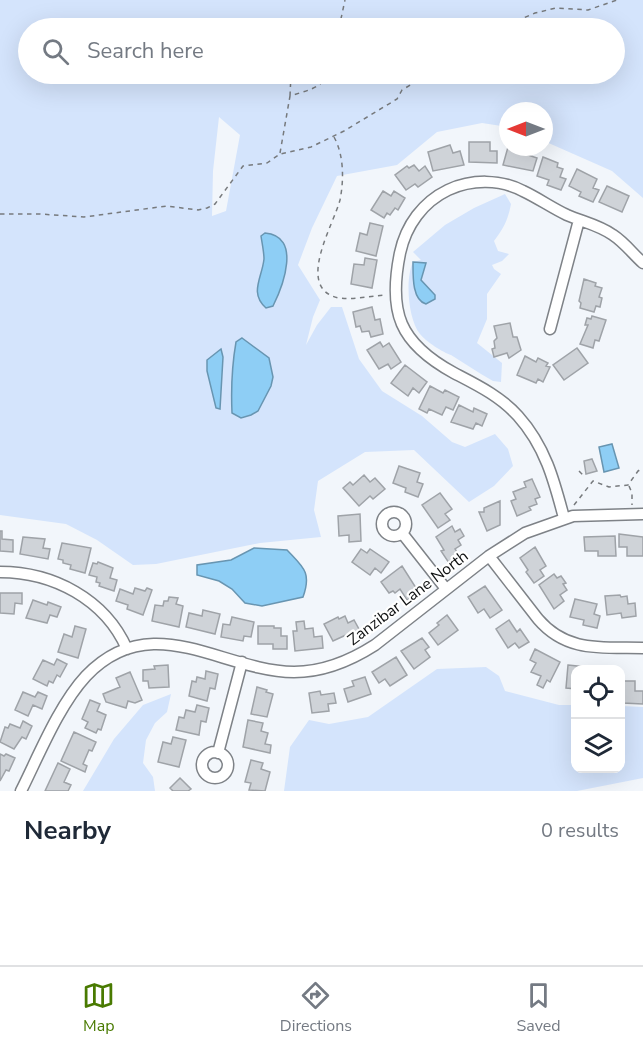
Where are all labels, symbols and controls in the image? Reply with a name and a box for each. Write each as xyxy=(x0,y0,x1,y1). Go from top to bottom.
search box xyxy=(18,18,625,84)
icon: search xyxy=(39,35,72,68)
text: Search here xyxy=(87,36,204,66)
north arrow xyxy=(499,102,553,156)
street label: Zanzibar Lane North xyxy=(343,545,473,651)
map controls xyxy=(571,665,625,773)
button: locate xyxy=(571,665,625,719)
button: layers xyxy=(571,719,625,773)
text: Nearby xyxy=(24,813,111,848)
text: 0 results xyxy=(541,817,619,844)
tab: Map xyxy=(82,979,115,1037)
tab: Directions xyxy=(280,979,352,1037)
tab: Saved xyxy=(517,979,561,1037)

